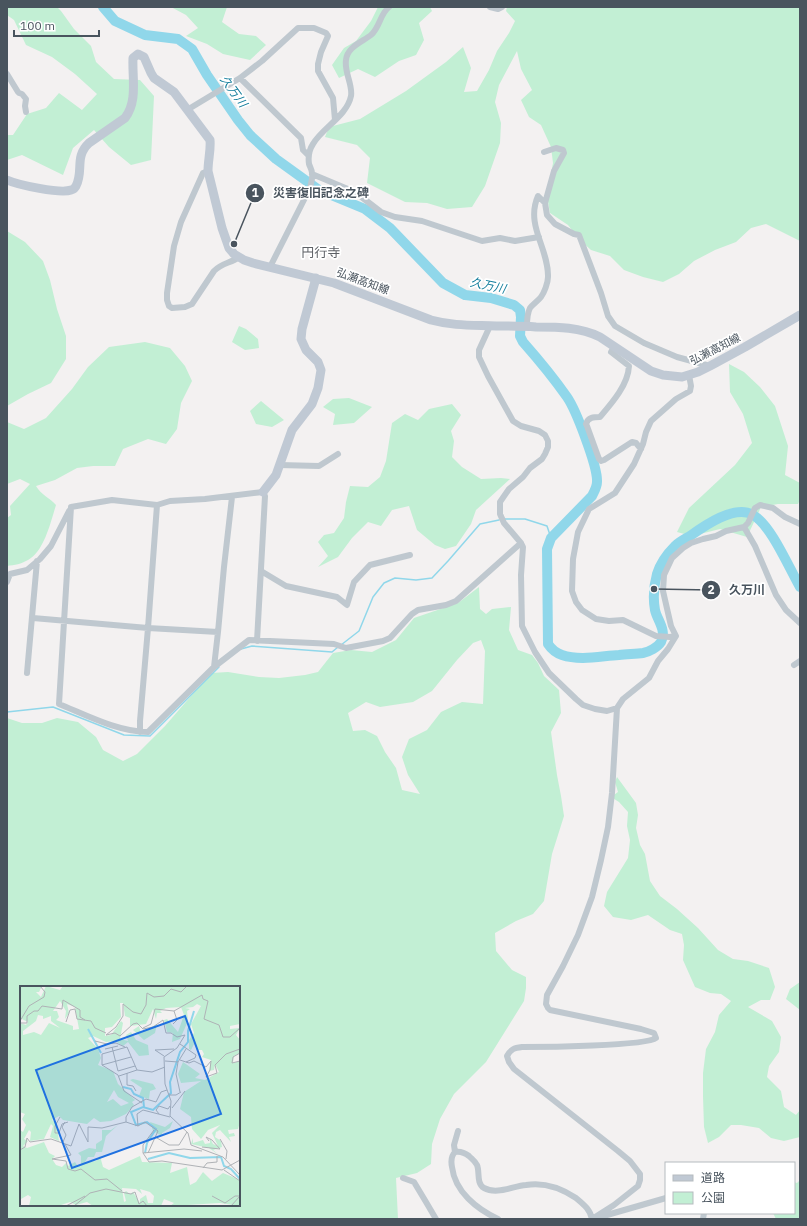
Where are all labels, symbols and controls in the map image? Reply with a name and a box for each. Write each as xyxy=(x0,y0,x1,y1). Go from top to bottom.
scale bar xyxy=(14,12,99,38)
text: 100 m xyxy=(20,18,55,33)
water label: 久万川 xyxy=(217,72,252,112)
callout: 災害復旧記念之碑 xyxy=(245,181,377,205)
text: 1 xyxy=(251,185,259,200)
text: 災害復旧記念之碑 xyxy=(273,185,369,200)
district label: 円行寺 xyxy=(301,244,341,261)
street label: 弘瀬高知線 xyxy=(335,265,391,297)
water label: 久万川 xyxy=(469,274,509,296)
street label: 弘瀬高知線 xyxy=(687,330,743,368)
callout: 久万川 xyxy=(701,578,773,602)
text: 2 xyxy=(707,582,715,597)
text: 久万川 xyxy=(729,582,765,597)
inset map xyxy=(20,986,240,1206)
legend xyxy=(665,1162,795,1214)
text: 道路 xyxy=(701,1170,725,1185)
text: 公園 xyxy=(701,1190,725,1205)

